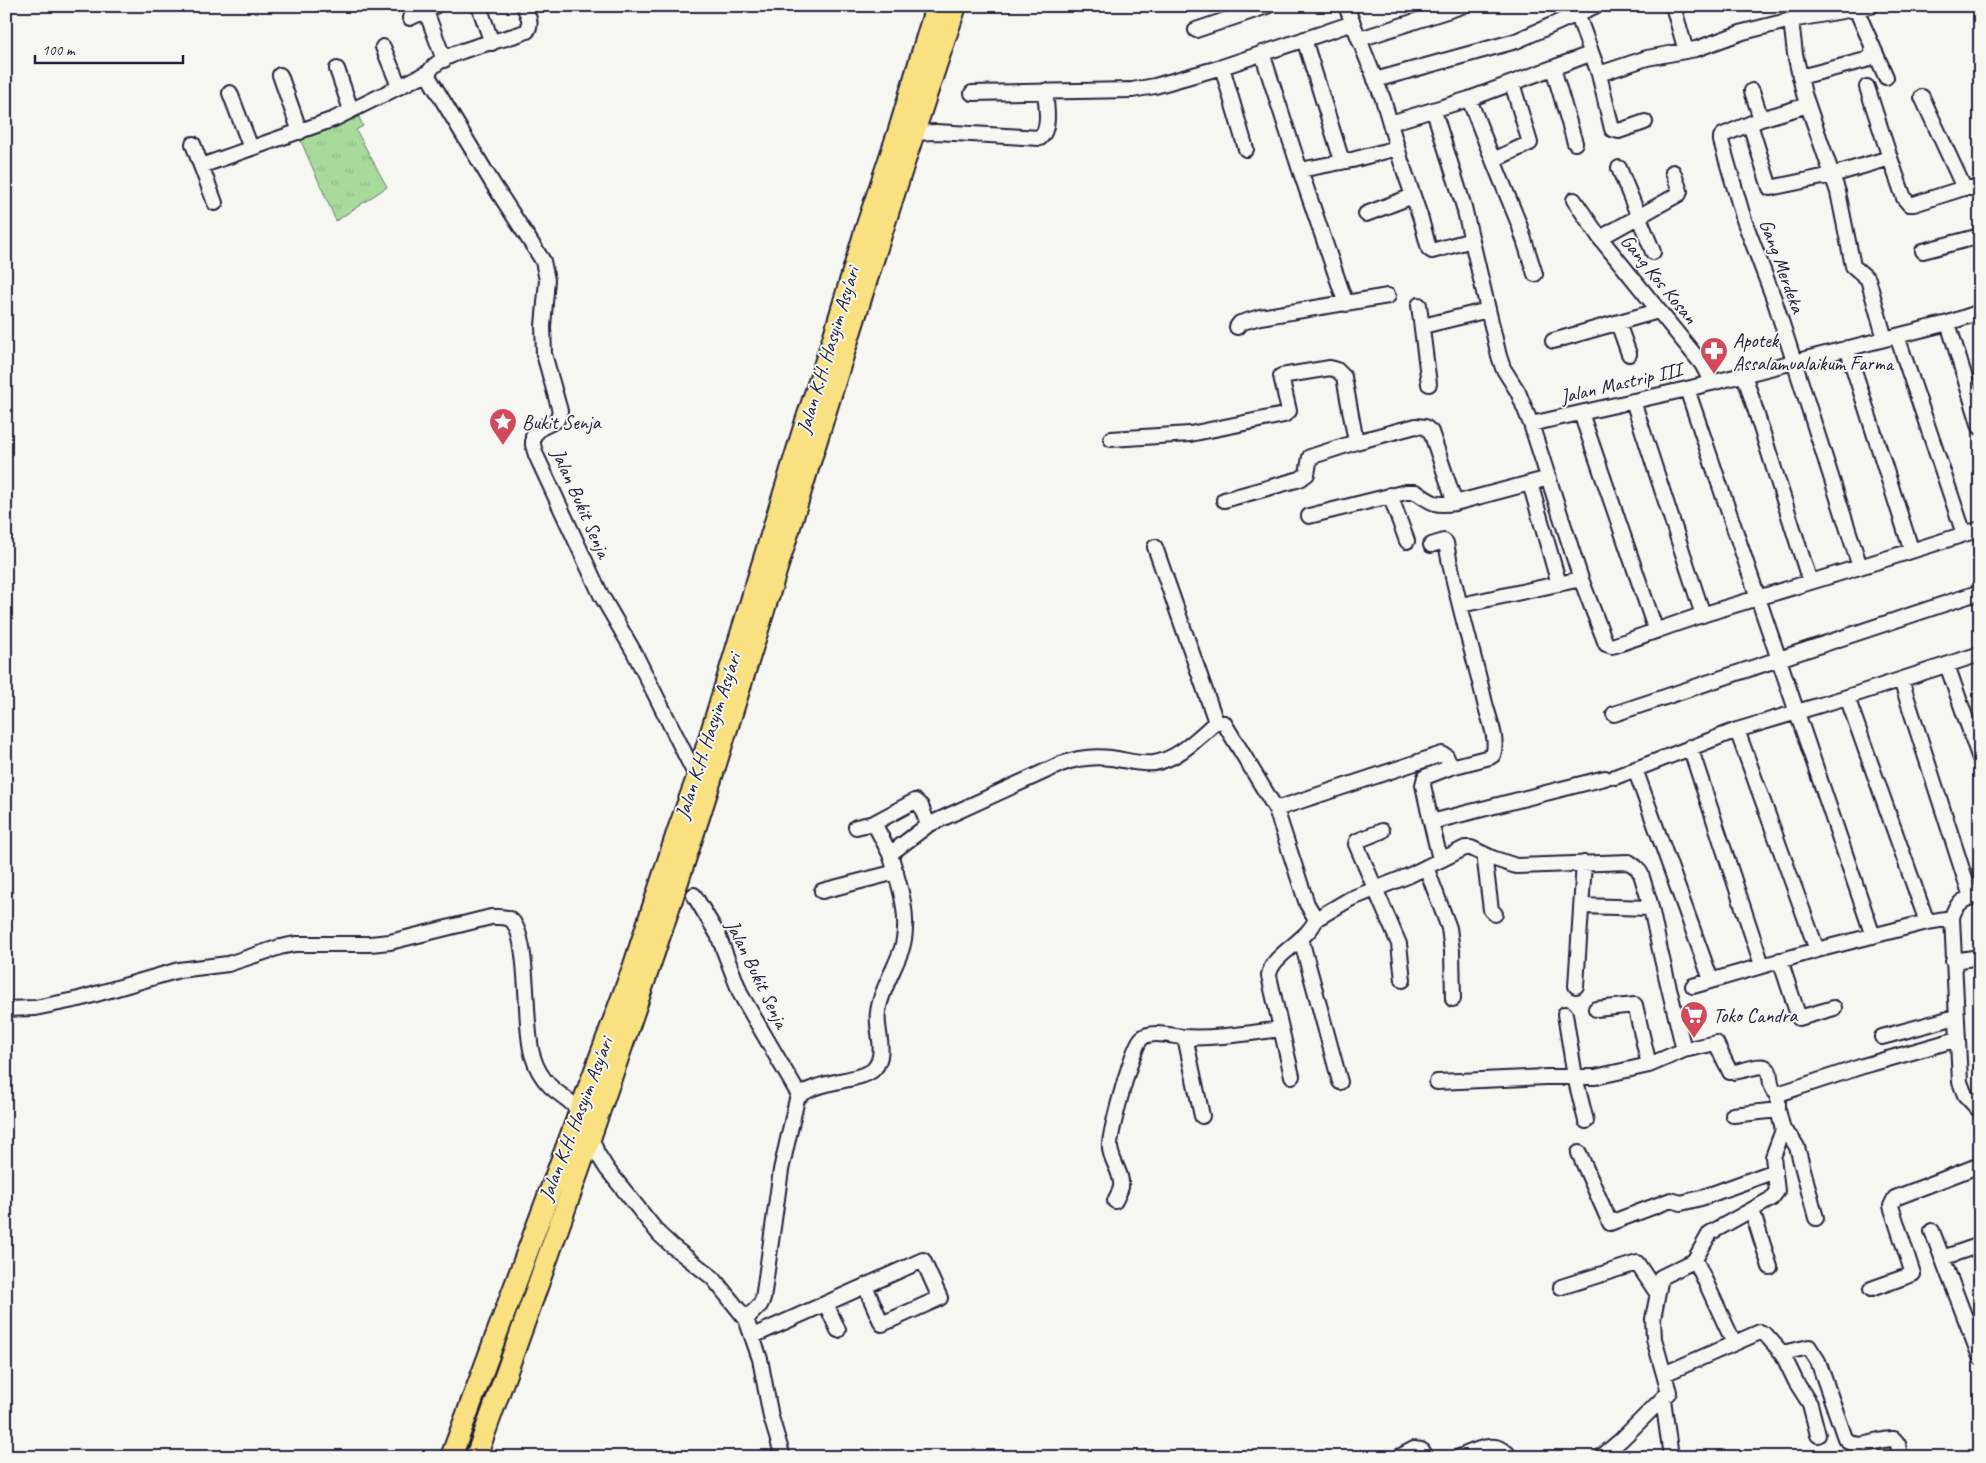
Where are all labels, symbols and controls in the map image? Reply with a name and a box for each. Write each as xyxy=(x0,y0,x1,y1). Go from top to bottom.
scale bar xyxy=(35,32,182,64)
text: 100 m xyxy=(42,41,76,60)
street label: Gang Merdeka xyxy=(1754,216,1811,317)
street label: Gang Kos Kosan xyxy=(1615,229,1703,330)
street label: Jalan K.H. Hasyim Asy'ari xyxy=(791,262,866,437)
place label: Apotek Assalamualaikum Farma xyxy=(1733,328,1895,376)
pharmacy icon: Apotek Assalamualaikum Farma xyxy=(1699,336,1729,375)
street label: Jalan Mastrip III xyxy=(1557,356,1688,409)
place icon: Bukit Senja xyxy=(488,407,518,446)
place label: Bukit Senja xyxy=(522,410,602,435)
street label: Jalan Bukit Senja xyxy=(545,443,617,563)
street label: Jalan K.H. Hasyim Asy'ari xyxy=(669,648,747,823)
street label: Jalan Bukit Senja xyxy=(720,915,795,1034)
supermarket icon: Toko Candra xyxy=(1679,1000,1709,1039)
place label: Toko Candra xyxy=(1713,1003,1798,1028)
street label: Jalan K.H. Hasyim Asy'ari xyxy=(533,1032,619,1205)

